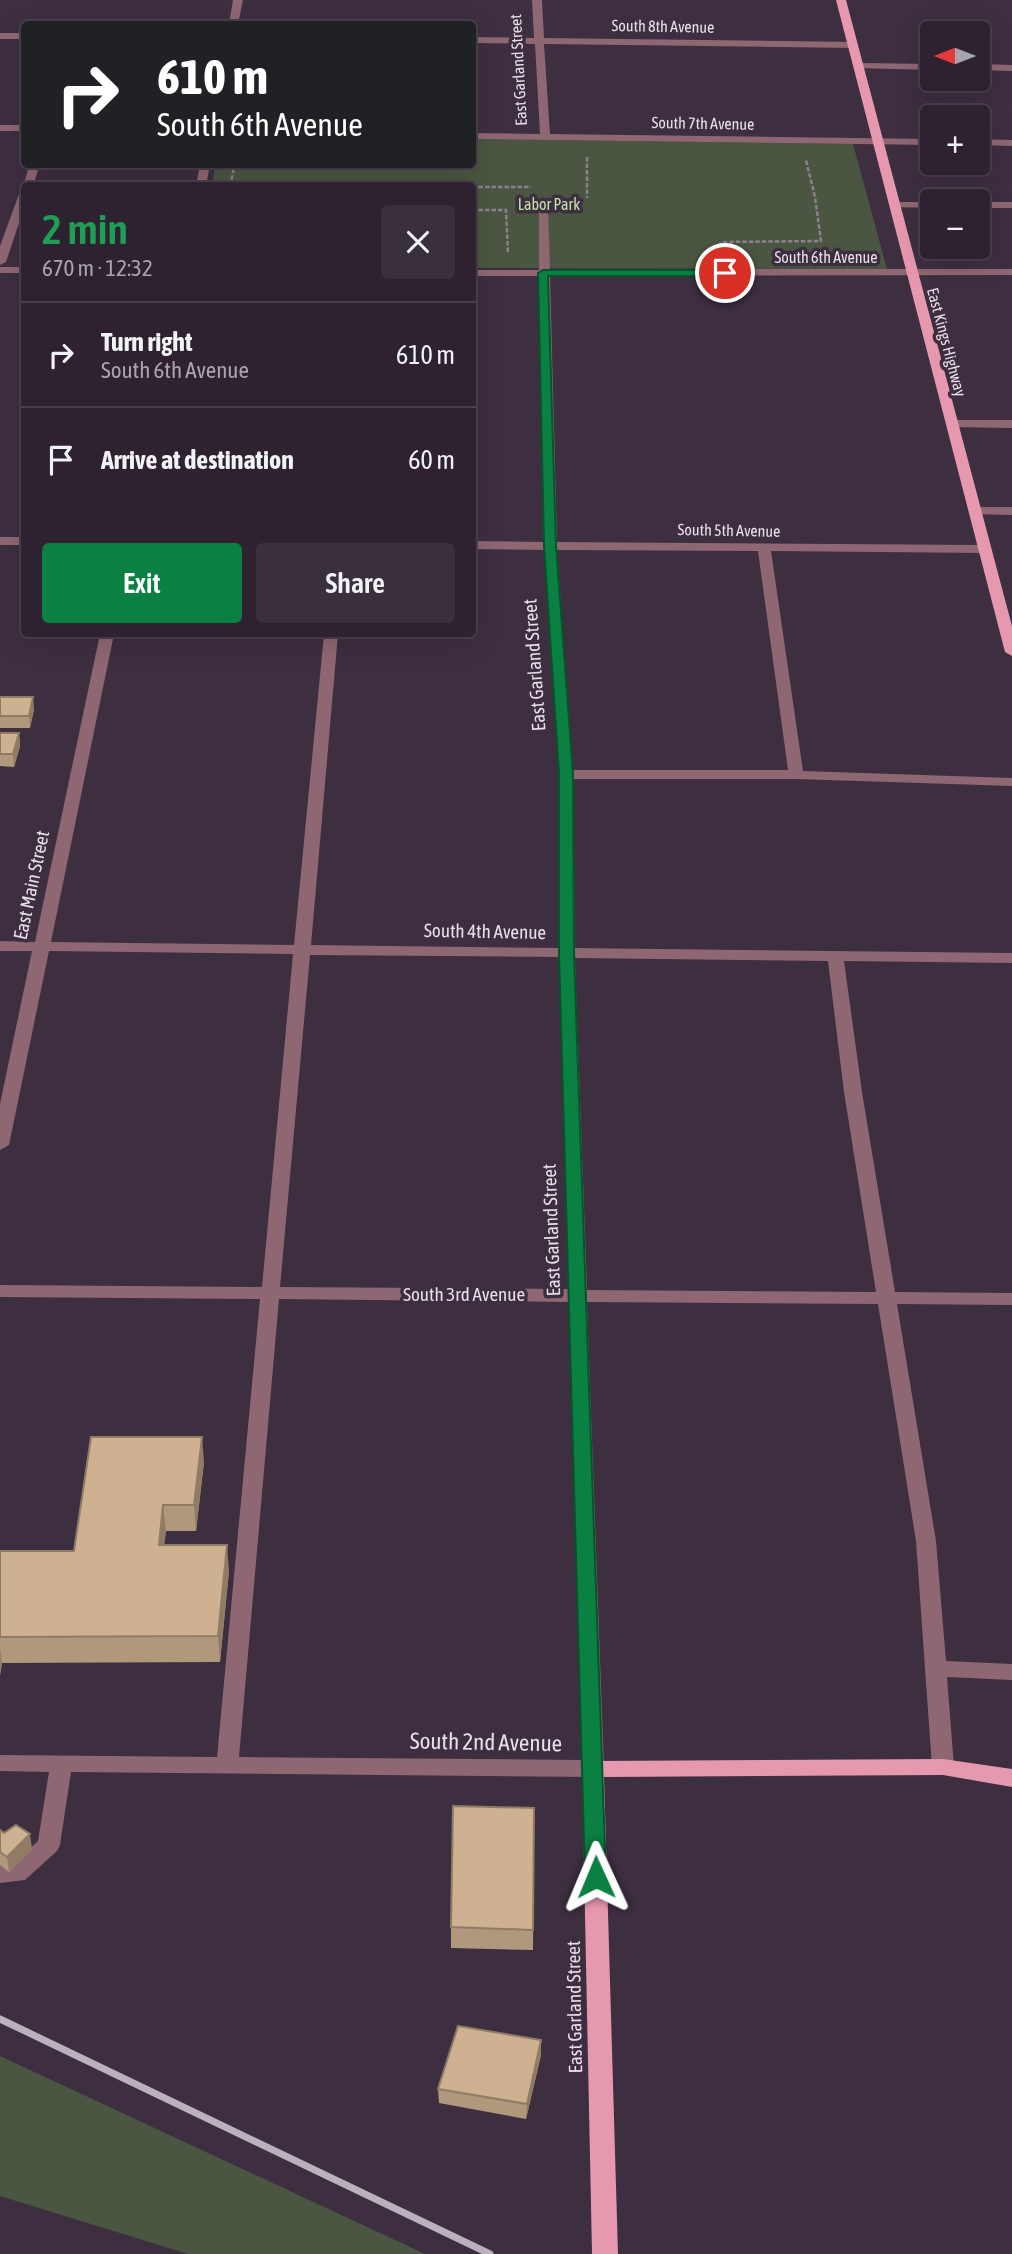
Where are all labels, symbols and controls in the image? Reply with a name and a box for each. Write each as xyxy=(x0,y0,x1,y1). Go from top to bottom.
street label: East Garland Street xyxy=(506,13,530,126)
street label: South 8th Avenue xyxy=(611,16,715,36)
north arrow xyxy=(920,21,990,91)
map controls xyxy=(920,21,990,259)
text: 610 m xyxy=(157,48,268,104)
icon: right xyxy=(42,49,133,140)
button: + xyxy=(920,105,990,175)
text: South 6th Avenue xyxy=(157,106,363,143)
street label: South 7th Avenue xyxy=(651,113,755,133)
button: − xyxy=(920,189,990,259)
park label: Labor Park xyxy=(518,195,580,213)
text: 2 min xyxy=(42,205,128,253)
button: close xyxy=(381,205,455,279)
pin xyxy=(695,243,755,303)
street label: South 6th Avenue xyxy=(775,248,877,266)
icon: arrive xyxy=(706,254,744,292)
text: 670 m · 12:32 xyxy=(42,255,153,281)
street label: East Kings Highway xyxy=(923,286,970,399)
text: Turn right xyxy=(101,327,192,357)
icon: right xyxy=(42,336,80,374)
text: 610 m xyxy=(396,340,455,370)
text: South 6th Avenue xyxy=(101,357,249,383)
icon: arrive xyxy=(42,441,80,479)
text: Arrive at destination xyxy=(101,445,294,475)
text: 60 m xyxy=(408,445,455,475)
street label: South 5th Avenue xyxy=(677,520,781,540)
button: Exit xyxy=(42,543,242,623)
button: Share xyxy=(256,543,455,623)
street label: East Garland Street xyxy=(518,598,550,732)
street label: East Main Street xyxy=(9,828,53,942)
street label: South 4th Avenue xyxy=(424,919,546,943)
street label: East Garland Street xyxy=(538,1163,564,1297)
street label: South 3rd Avenue xyxy=(403,1283,525,1305)
street label: South 2nd Avenue xyxy=(410,1728,562,1756)
position arrow xyxy=(559,1840,633,1914)
street label: East Garland Street xyxy=(562,1941,586,2073)

